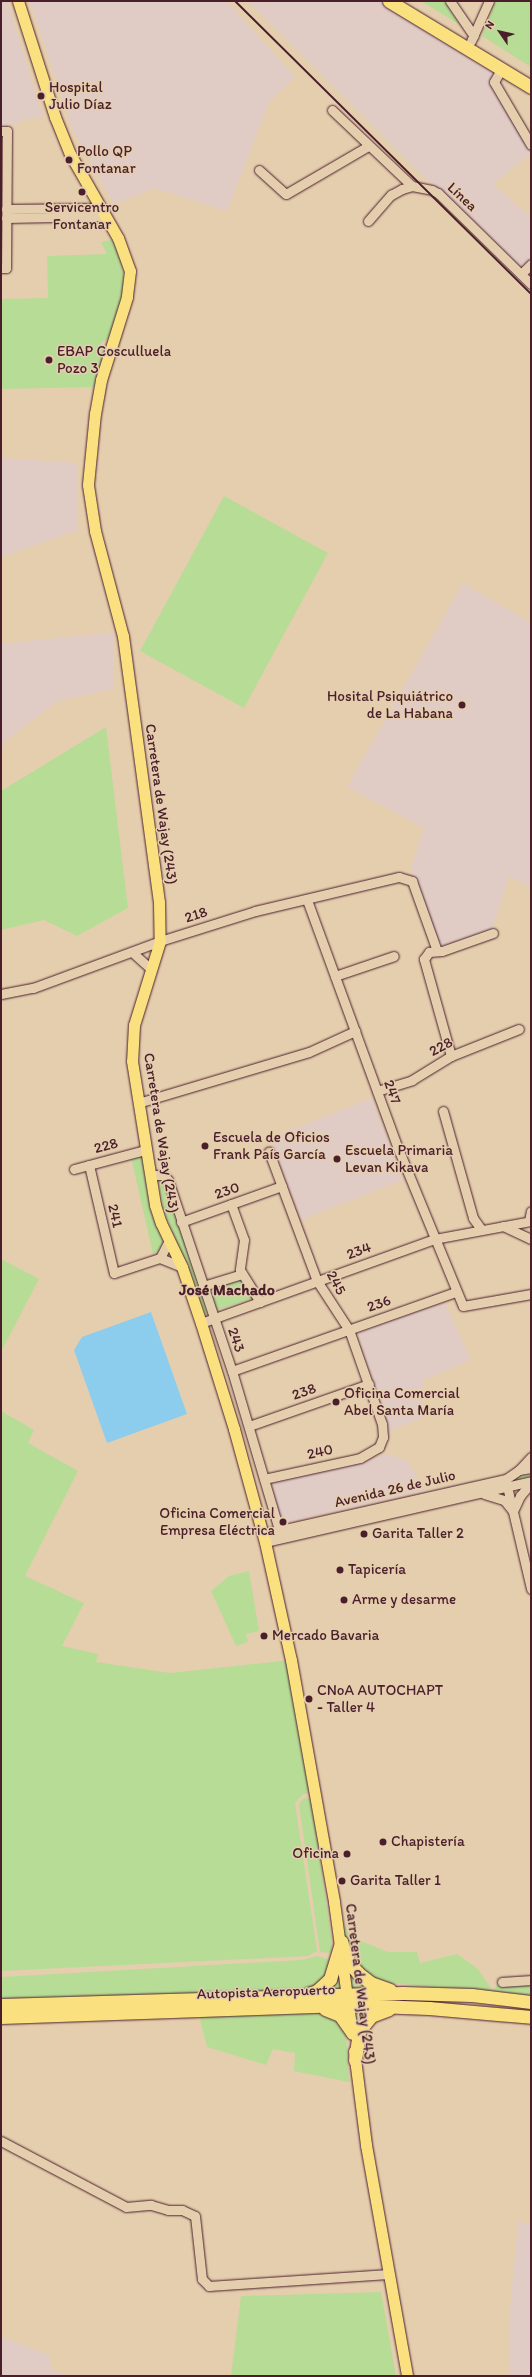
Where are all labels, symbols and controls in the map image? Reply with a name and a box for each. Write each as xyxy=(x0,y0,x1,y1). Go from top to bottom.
north arrow xyxy=(480,12,520,52)
text: N xyxy=(482,18,497,32)
place label: Hospital Julio Díaz xyxy=(49,78,112,113)
marker: Hospital Julio Díaz xyxy=(36,91,46,101)
place label: Pollo QP Fontanar xyxy=(77,142,136,177)
marker: Pollo QP Fontanar xyxy=(64,155,74,165)
street label: Línea xyxy=(443,179,481,215)
marker: Servicentro Fontanar xyxy=(77,187,87,197)
place label: Servicentro Fontanar xyxy=(45,198,119,233)
place label: EBAP Cosculluela Pozo 3 xyxy=(57,342,171,377)
marker: EBAP Cosculluela Pozo 3 xyxy=(44,355,54,365)
place label: Hosital Psiquiátrico de La Habana xyxy=(327,687,453,722)
marker: Hosital Psiquiátrico de La Habana xyxy=(456,699,468,711)
street label: Carretera de Wajay (243) xyxy=(141,723,181,885)
street label: 218 xyxy=(182,903,210,927)
street label: 228 xyxy=(426,1033,456,1061)
street label: Carretera de Wajay (243) xyxy=(139,1052,183,1214)
street label: 247 xyxy=(379,1077,405,1107)
place label: Escuela de Oficios Frank País García xyxy=(213,1128,330,1163)
street label: 228 xyxy=(92,1134,120,1158)
marker: Escuela de Oficios Frank País García xyxy=(200,1141,210,1151)
place label: Escuela Primaria Levan Kikava xyxy=(345,1141,453,1176)
marker: Escuela Primaria Levan Kikava xyxy=(332,1154,342,1164)
street label: 230 xyxy=(212,1178,242,1204)
street label: 241 xyxy=(104,1202,126,1230)
street label: 234 xyxy=(344,1238,374,1264)
street label: 245 xyxy=(322,1268,350,1298)
district label: José Machado xyxy=(179,1280,275,1300)
street label: 236 xyxy=(365,1292,393,1316)
street label: 243 xyxy=(223,1325,249,1355)
street label: 238 xyxy=(290,1380,318,1404)
place label: Oficina Comercial Abel Santa María xyxy=(344,1384,460,1419)
marker: Oficina Comercial Abel Santa María xyxy=(331,1397,341,1407)
street label: 240 xyxy=(305,1440,335,1464)
street label: Avenida 26 de Julio xyxy=(333,1466,457,1512)
place label: Oficina Comercial Empresa Eléctrica xyxy=(159,1504,275,1539)
marker: Oficina Comercial Empresa Eléctrica xyxy=(278,1517,288,1527)
place label: Garita Taller 2 xyxy=(372,1525,464,1543)
marker: Garita Taller 2 xyxy=(359,1529,369,1539)
place label: Tapicería xyxy=(348,1561,406,1579)
marker: Tapicería xyxy=(335,1565,345,1575)
place label: Arme y desarme xyxy=(352,1591,456,1609)
marker: Arme y desarme xyxy=(339,1595,349,1605)
place label: Mercado Bavaria xyxy=(272,1627,379,1645)
marker: Mercado Bavaria xyxy=(259,1631,269,1641)
place label: CNoA AUTOCHAPT - Taller 4 xyxy=(317,1681,443,1716)
marker: CNoA AUTOCHAPT - Taller 4 xyxy=(304,1694,314,1704)
place label: Chapistería xyxy=(391,1833,465,1851)
marker: Chapistería xyxy=(378,1837,388,1847)
place label: Oficina xyxy=(292,1845,339,1863)
marker: Oficina xyxy=(342,1849,352,1859)
place label: Garita Taller 1 xyxy=(350,1872,441,1890)
marker: Garita Taller 1 xyxy=(337,1876,347,1886)
street label: Carretera de Wajay (243) xyxy=(341,1903,379,2065)
street label: Autopista Aeropuerto xyxy=(197,1981,335,2003)

